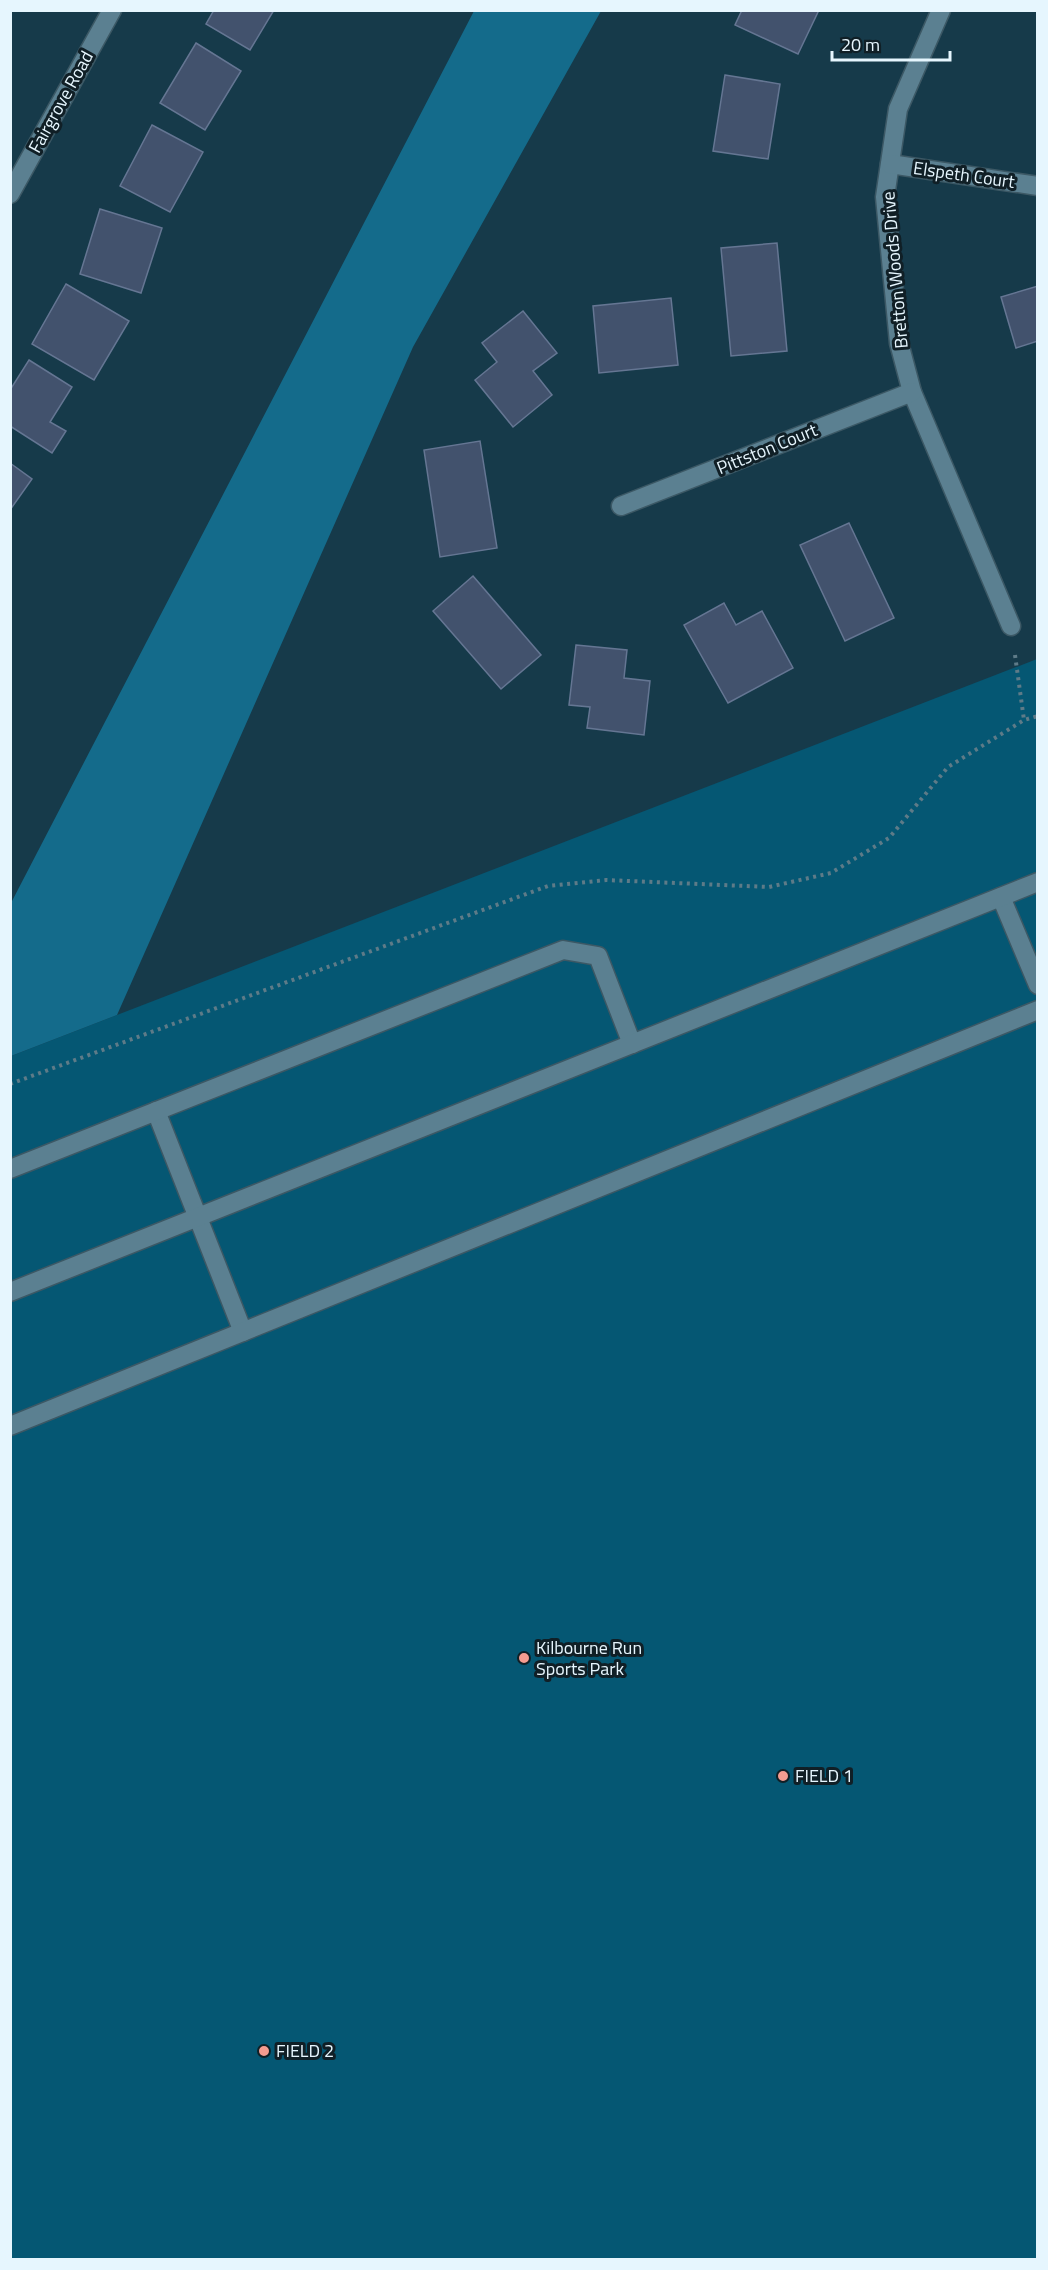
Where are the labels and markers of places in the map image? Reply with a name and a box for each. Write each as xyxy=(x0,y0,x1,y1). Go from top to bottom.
place label: Kilbourne Run Sports Park xyxy=(536,1634,642,1682)
marker: Kilbourne Run Sports Park xyxy=(517,1651,531,1665)
place label: FIELD 1 xyxy=(795,1762,853,1789)
marker: FIELD 1 xyxy=(776,1769,790,1783)
place label: FIELD 2 xyxy=(276,2037,334,2064)
marker: FIELD 2 xyxy=(257,2044,271,2058)

